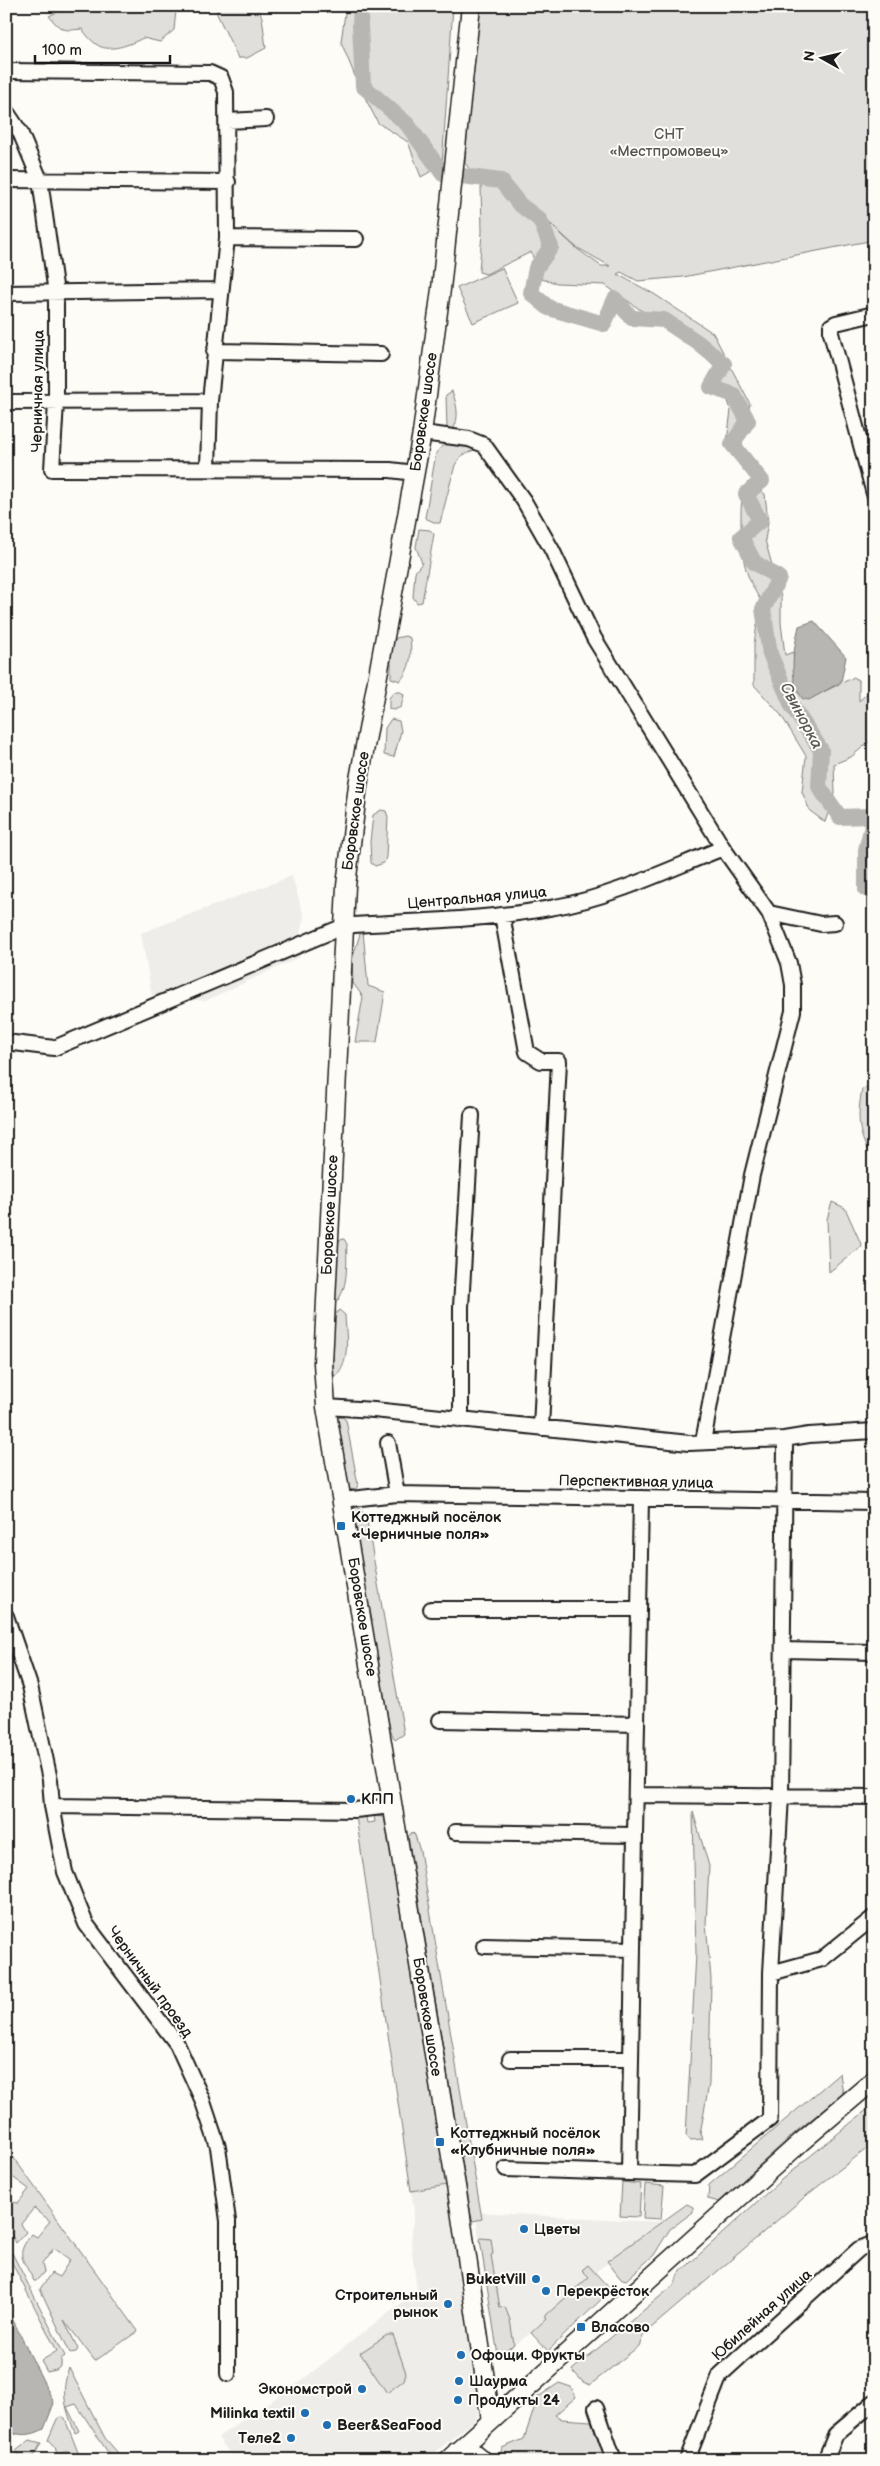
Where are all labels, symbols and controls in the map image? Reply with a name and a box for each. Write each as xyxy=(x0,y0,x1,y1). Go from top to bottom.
scale bar xyxy=(35,32,170,64)
north arrow xyxy=(798,32,848,82)
text: 100 m xyxy=(42,41,82,60)
text: N xyxy=(800,50,819,63)
park label: СНТ «Местпромовец» xyxy=(609,125,729,161)
street label: Черничная улица xyxy=(27,329,49,452)
street label: Боровское шоссе xyxy=(406,351,442,473)
water label: Свинорка xyxy=(776,679,826,753)
street label: Боровское шоссе xyxy=(338,750,374,872)
street label: Центральная улица xyxy=(407,882,548,914)
street label: Боровское шоссе xyxy=(317,1154,343,1276)
street label: Перспективная улица xyxy=(558,1471,714,1493)
place label: Коттеджный посёлок «Черничные поля» xyxy=(351,1508,502,1544)
marker: Коттеджный посёлок «Черничные поля» xyxy=(335,1520,347,1532)
street label: Боровское шоссе xyxy=(343,1556,381,1678)
place label: КПП xyxy=(361,1790,394,1809)
marker: КПП xyxy=(345,1793,357,1805)
street label: Черничный проезд xyxy=(103,1923,197,2041)
street label: Боровское шоссе xyxy=(408,1956,446,2078)
place label: Коттеджный посёлок «Клубничные поля» xyxy=(450,2124,601,2160)
marker: Коттеджный посёлок «Клубничные поля» xyxy=(434,2136,446,2148)
place label: Цветы xyxy=(534,2220,581,2239)
marker: Цветы xyxy=(518,2223,530,2235)
street label: Юбилейная улица xyxy=(708,2265,816,2365)
place label: BuketVill xyxy=(466,2270,526,2289)
marker: BuketVill xyxy=(530,2273,542,2285)
place label: Перекрёсток xyxy=(556,2282,650,2301)
marker: Перекрёсток xyxy=(540,2285,552,2297)
place label: Строительный рынок xyxy=(335,2286,439,2322)
marker: Строительный рынок xyxy=(442,2298,454,2310)
place label: Власово xyxy=(591,2318,650,2337)
marker: Власово xyxy=(575,2321,587,2333)
place label: Офощи. Фрукты xyxy=(471,2346,585,2365)
marker: Офощи. Фрукты xyxy=(455,2349,467,2361)
place label: Шаурма xyxy=(469,2372,528,2391)
marker: Шаурма xyxy=(453,2375,465,2387)
place label: Экономстрой xyxy=(259,2380,352,2399)
marker: Экономстрой xyxy=(356,2383,368,2395)
place label: Продукты 24 xyxy=(468,2391,560,2410)
marker: Продукты 24 xyxy=(452,2394,464,2406)
place label: Milinka textil xyxy=(210,2404,295,2423)
marker: Milinka textil xyxy=(299,2407,311,2419)
place label: Beer&SeaFood xyxy=(337,2416,442,2435)
marker: Beer&SeaFood xyxy=(321,2419,333,2431)
place label: Теле2 xyxy=(238,2429,281,2448)
marker: Теле2 xyxy=(285,2432,297,2444)

